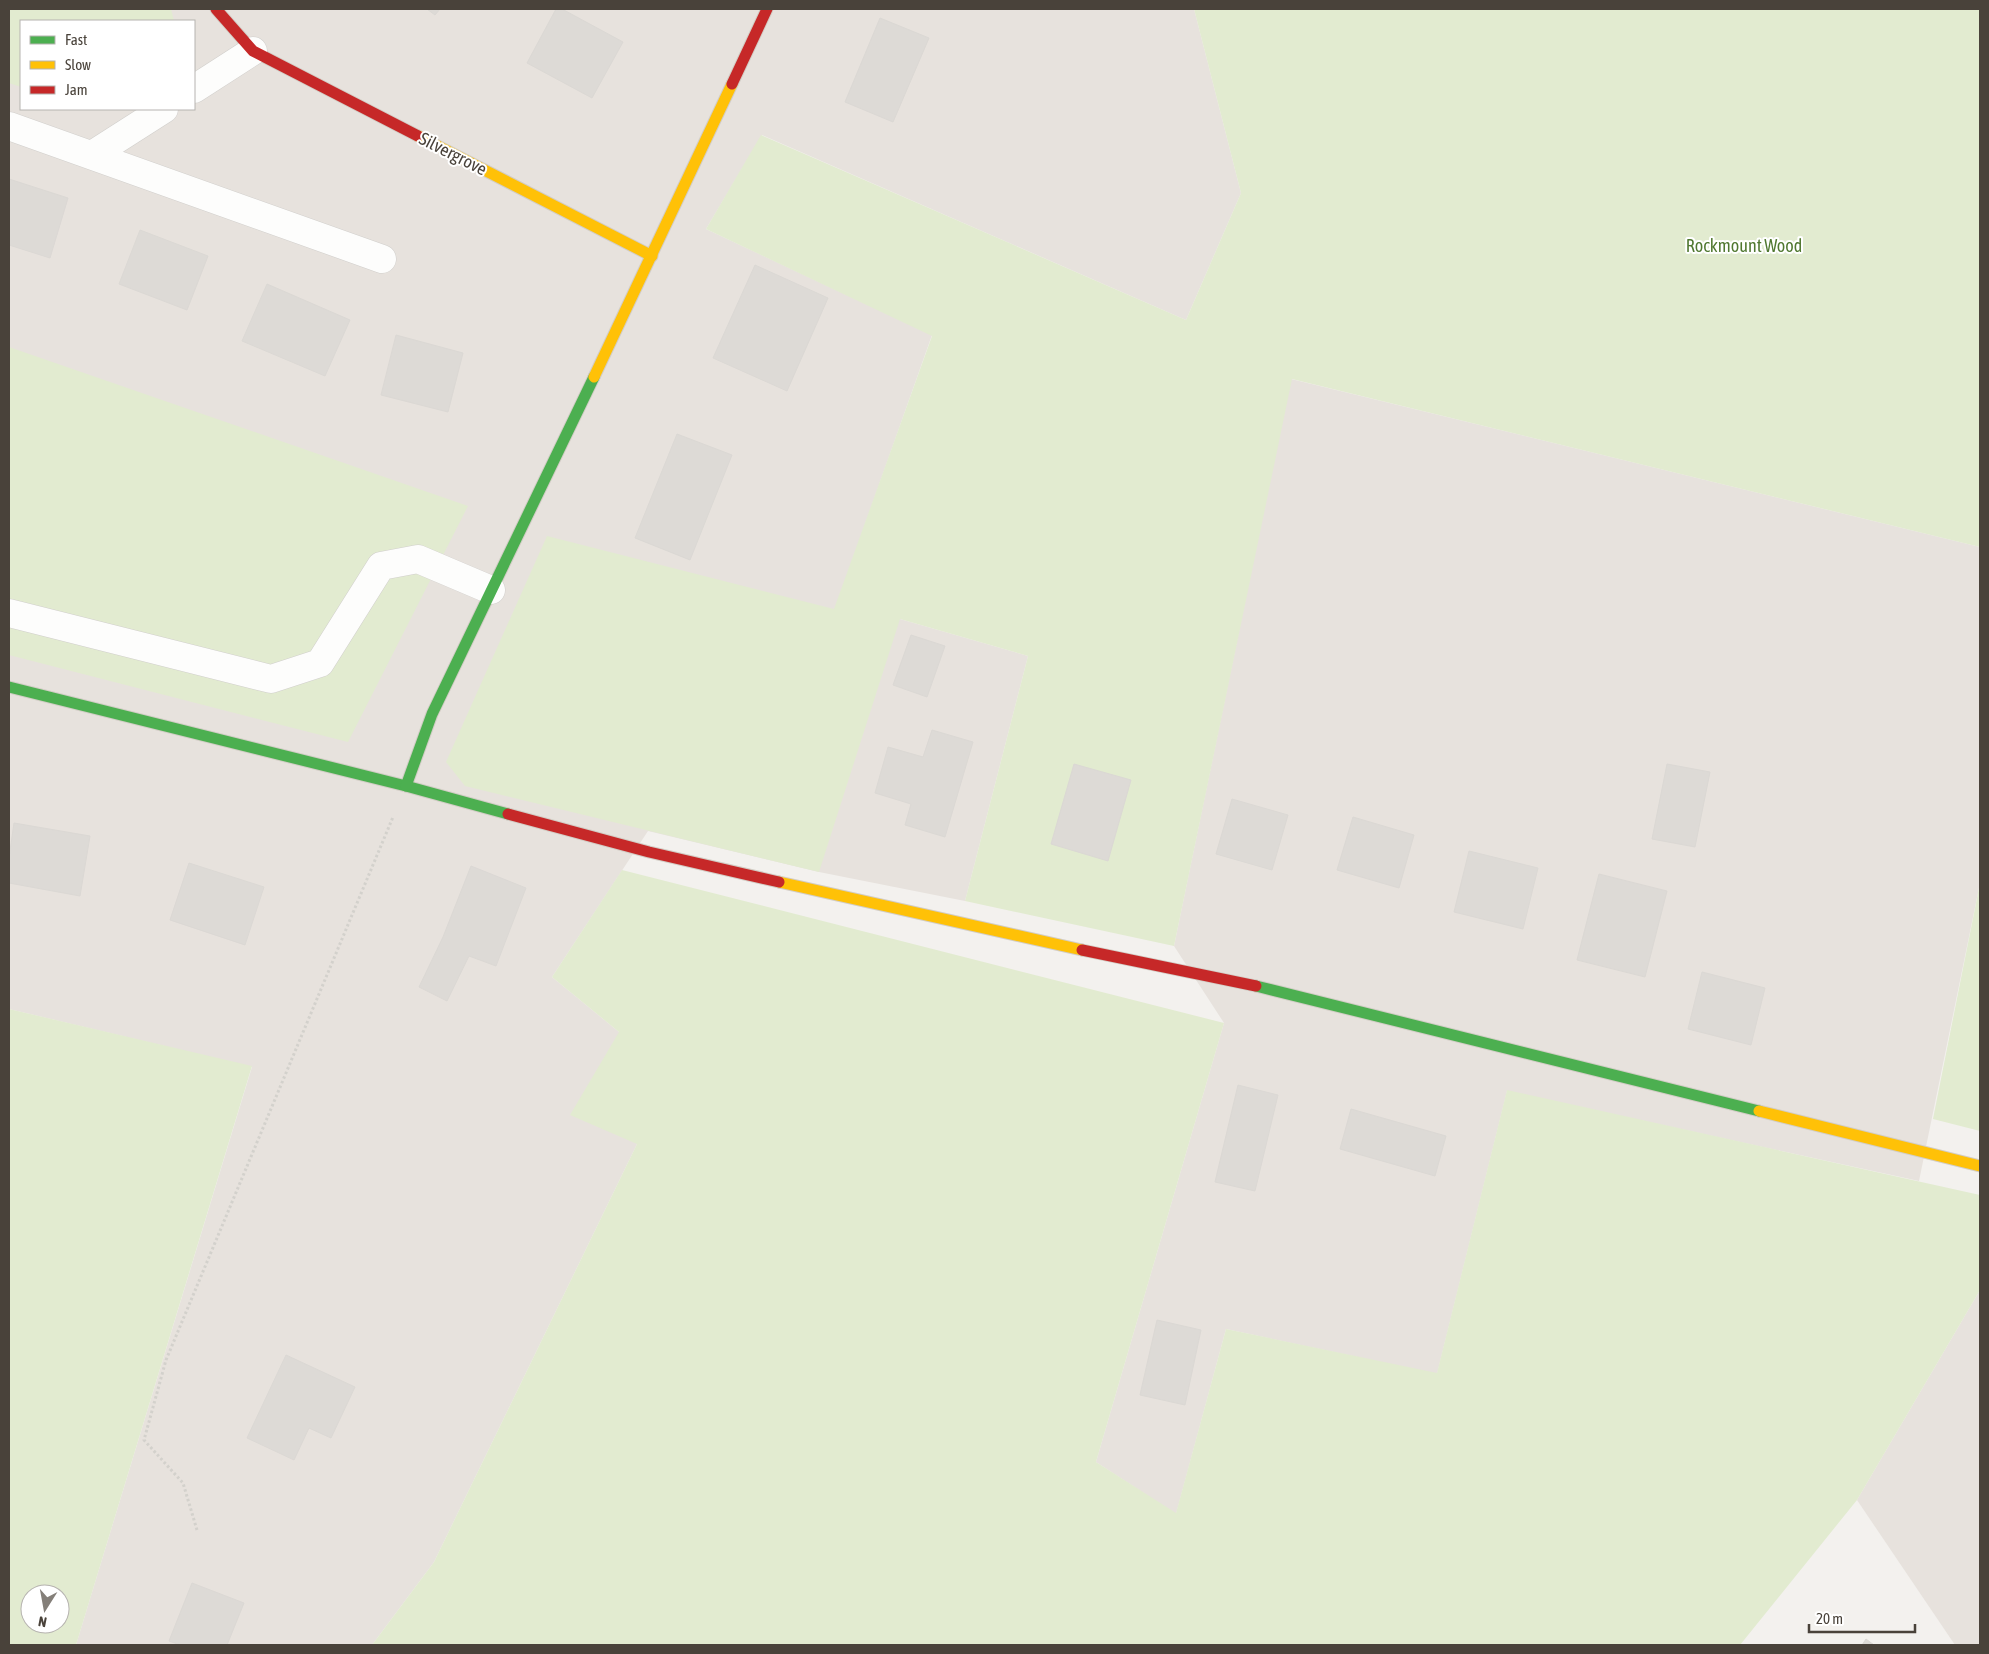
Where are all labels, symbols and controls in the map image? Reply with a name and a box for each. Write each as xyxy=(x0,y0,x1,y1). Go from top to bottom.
legend xyxy=(20,20,195,110)
text: Fast xyxy=(65,31,87,48)
text: Slow xyxy=(65,56,91,73)
text: Jam xyxy=(65,81,88,98)
street label: Silvergrove xyxy=(416,128,491,180)
park label: Rockmount Wood xyxy=(1686,235,1802,256)
north arrow xyxy=(20,1584,70,1634)
scale bar xyxy=(1809,1602,1915,1634)
text: 20 m xyxy=(1816,1610,1843,1627)
text: N xyxy=(37,1613,48,1630)

